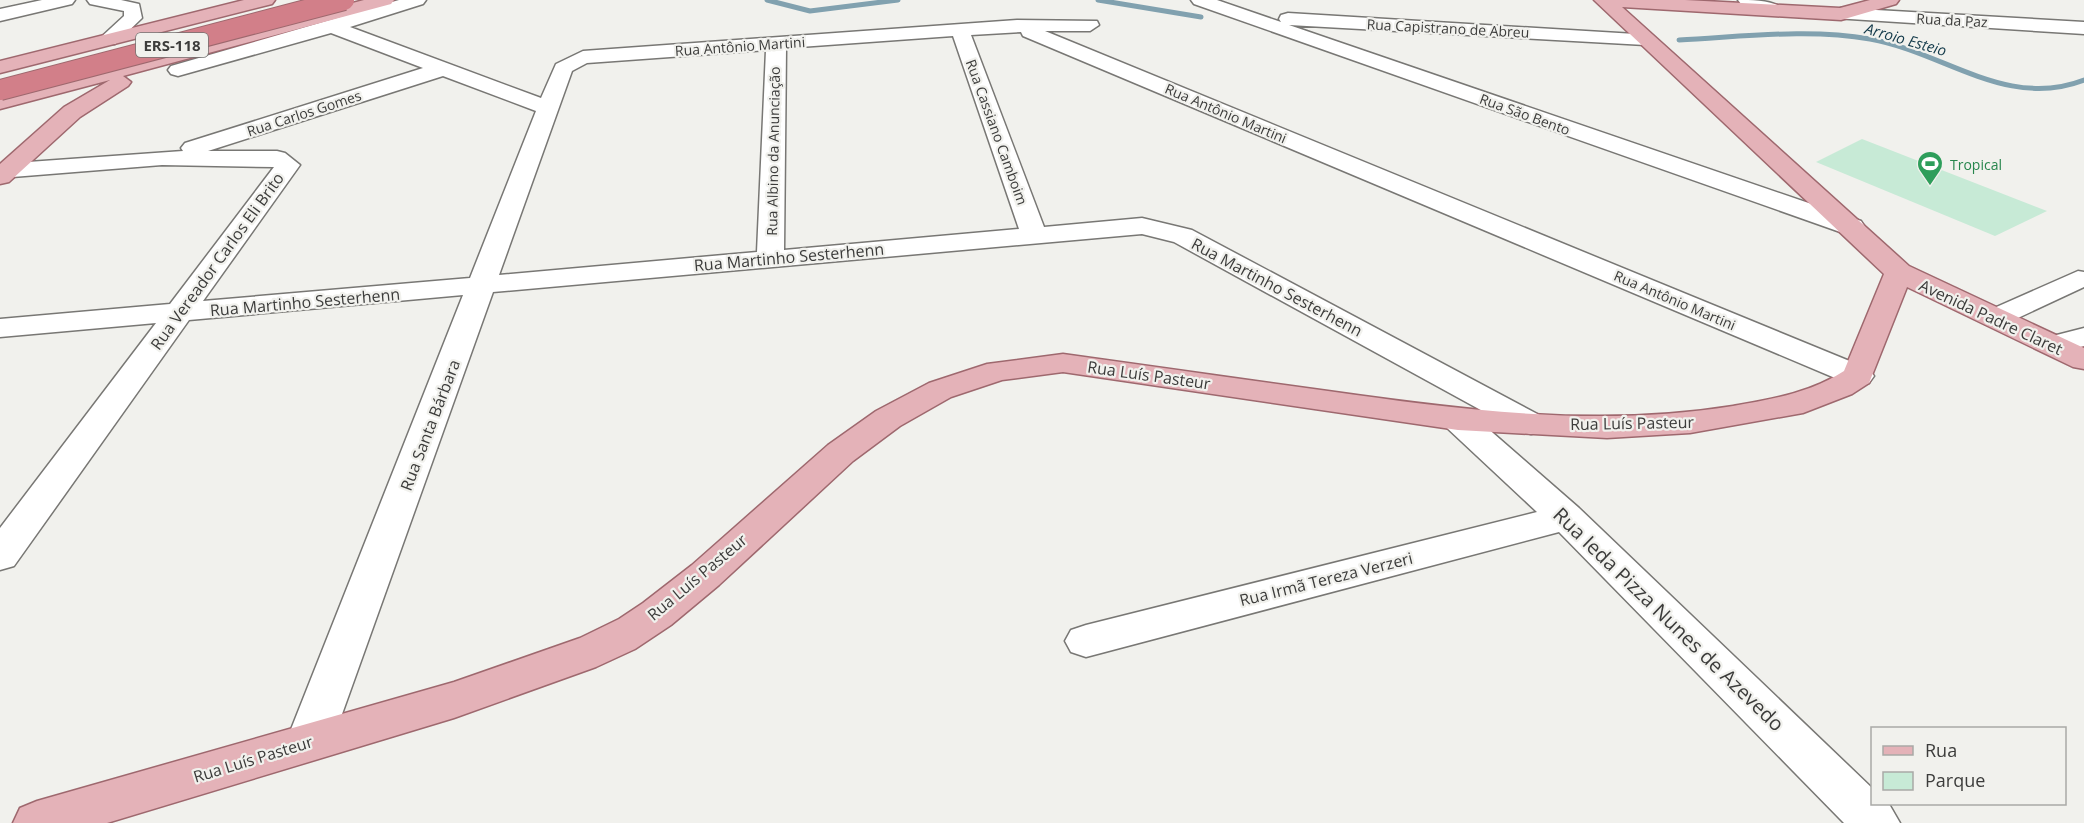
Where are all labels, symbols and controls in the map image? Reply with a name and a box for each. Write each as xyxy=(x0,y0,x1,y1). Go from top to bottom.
street label: Rua da Paz xyxy=(1916,9,1989,31)
street label: Rua Capistrano de Abreu xyxy=(1366,14,1530,42)
water label: Arroio Esteio xyxy=(1862,18,1949,60)
street label: Rua Antônio Martini xyxy=(674,32,806,60)
road number: ERS-118 xyxy=(136,33,208,57)
street label: Rua Cassiano Camboim xyxy=(962,57,1032,207)
street label: Rua Albino da Anunciação xyxy=(762,66,784,236)
street label: Rua Antônio Martini xyxy=(1162,79,1290,147)
street label: Rua Carlos Gomes xyxy=(244,85,364,140)
street label: Rua São Bento xyxy=(1477,89,1573,139)
sports icon: Tropical xyxy=(1915,149,1945,187)
place label: Tropical xyxy=(1950,155,2002,174)
street label: Rua Vereador Carlos Eli Brito xyxy=(145,168,289,354)
street label: Rua Martinho Sesterhenn xyxy=(1188,233,1366,341)
street label: Rua Martinho Sesterhenn xyxy=(693,238,885,276)
street label: Rua Antônio Martini xyxy=(1611,266,1739,334)
street label: Avenida Padre Claret xyxy=(1916,274,2067,360)
street label: Rua Martinho Sesterhenn xyxy=(209,283,401,321)
street label: Rua Luís Pasteur xyxy=(1086,355,1212,395)
street label: Rua Santa Bárbara xyxy=(395,356,465,494)
street label: Rua Luís Pasteur xyxy=(1570,411,1695,435)
street label: Rua Ieda Pizza Nunes de Azevedo xyxy=(1548,501,1790,737)
street label: Rua Luís Pasteur xyxy=(642,528,752,625)
street label: Rua Irmã Tereza Verzeri xyxy=(1237,547,1415,611)
legend xyxy=(1871,727,2066,805)
street label: Rua Luís Pasteur xyxy=(191,730,316,788)
text: Rua xyxy=(1925,738,1957,762)
text: Parque xyxy=(1925,768,1985,792)

